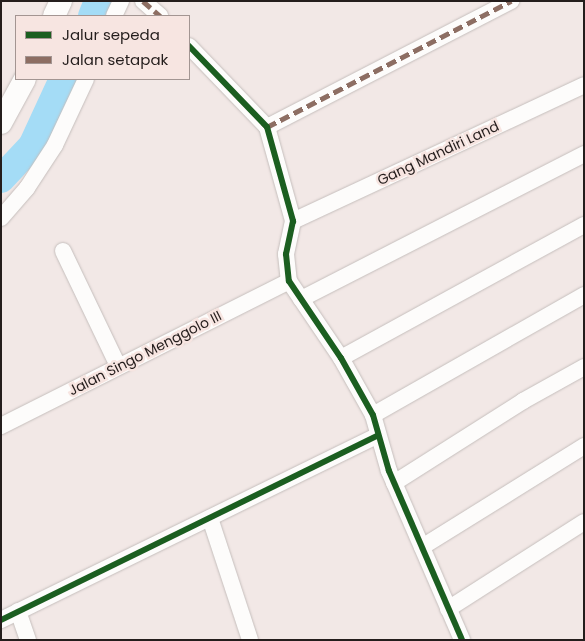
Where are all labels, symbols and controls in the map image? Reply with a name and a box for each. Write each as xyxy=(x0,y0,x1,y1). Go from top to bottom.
legend xyxy=(15,15,190,80)
text: Jalur sepeda xyxy=(62,24,160,45)
text: Jalan setapak xyxy=(62,49,168,70)
street label: Gang Mandiri Land xyxy=(375,117,501,189)
street label: Jalan Singo Menggolo III xyxy=(66,307,224,399)

